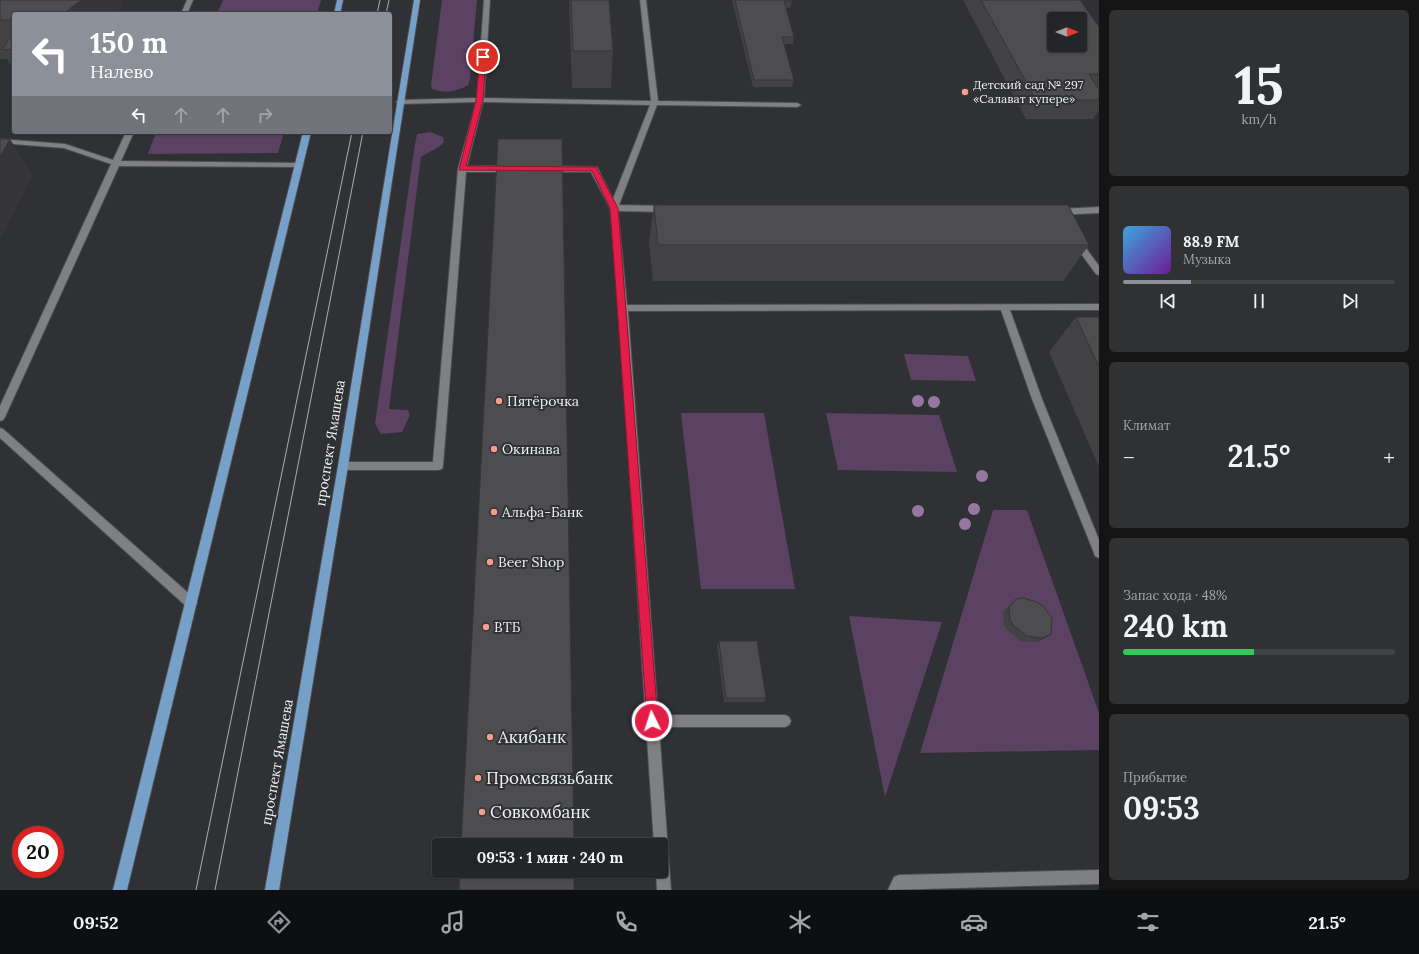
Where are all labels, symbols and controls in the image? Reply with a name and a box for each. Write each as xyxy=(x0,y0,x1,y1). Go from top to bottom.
north arrow xyxy=(1047,12,1087,52)
map controls xyxy=(1047,12,1087,52)
text: 150 m xyxy=(90,25,167,61)
icon: left xyxy=(24,28,76,80)
pin xyxy=(466,40,500,74)
icon: arrive xyxy=(472,46,494,68)
text: 15 xyxy=(1234,52,1284,118)
text: Налево xyxy=(90,60,154,83)
place label: Детский сад № 297 «Салават купере» xyxy=(973,77,1084,106)
marker: Детский сад № 297 «Салават купере» xyxy=(960,87,970,97)
icon: left xyxy=(128,104,150,126)
icon: ahead xyxy=(170,104,192,126)
icon: ahead xyxy=(212,104,234,126)
icon: right xyxy=(254,104,276,126)
text: km/h xyxy=(1241,111,1277,128)
text: 88.9 FM xyxy=(1183,232,1239,251)
text: Музыка xyxy=(1183,251,1231,268)
icon: previous xyxy=(1157,290,1179,312)
icon: pause xyxy=(1248,290,1270,312)
icon: next xyxy=(1339,290,1361,312)
street label: проспект Ямашева xyxy=(311,379,349,507)
place label: Пятёрочка xyxy=(507,392,579,410)
marker: Пятёрочка xyxy=(494,396,504,406)
text: Климат xyxy=(1123,417,1170,434)
text: 21.5° xyxy=(1228,437,1290,475)
place label: Окинава xyxy=(502,440,560,458)
text: − xyxy=(1123,443,1135,471)
text: + xyxy=(1383,443,1395,471)
marker: Окинава xyxy=(489,444,499,454)
place label: Альфа-Банк xyxy=(501,503,584,521)
marker: Альфа-Банк xyxy=(489,507,499,517)
place label: Beer Shop xyxy=(498,553,564,571)
marker: Beer Shop xyxy=(485,557,495,567)
text: Запас хода · 48% xyxy=(1123,587,1227,604)
text: 240 km xyxy=(1123,607,1228,645)
place label: ВТБ xyxy=(494,618,521,636)
marker: ВТБ xyxy=(481,622,491,632)
street label: проспект Ямашева xyxy=(257,698,297,826)
position arrow xyxy=(631,700,673,742)
place label: Акибанк xyxy=(497,726,567,748)
marker: Акибанк xyxy=(485,732,495,742)
place label: Промсвязьбанк xyxy=(486,767,614,789)
text: Прибытие xyxy=(1123,769,1187,786)
marker: Промсвязьбанк xyxy=(473,773,483,783)
text: 09:53 xyxy=(1123,789,1200,827)
place label: Совкомбанк xyxy=(490,801,591,823)
marker: Совкомбанк xyxy=(477,807,487,817)
speed limit sign: 20 xyxy=(12,826,64,878)
text: 09:53 · 1 мин · 240 m xyxy=(477,848,623,867)
icon: directions xyxy=(265,908,293,936)
icon: music xyxy=(439,908,467,936)
icon: phone xyxy=(612,908,640,936)
icon: climate xyxy=(786,908,814,936)
icon: car xyxy=(960,908,988,936)
icon: filters xyxy=(1134,908,1162,936)
text: 09:52 xyxy=(73,911,119,934)
text: 21.5° xyxy=(1308,911,1346,934)

